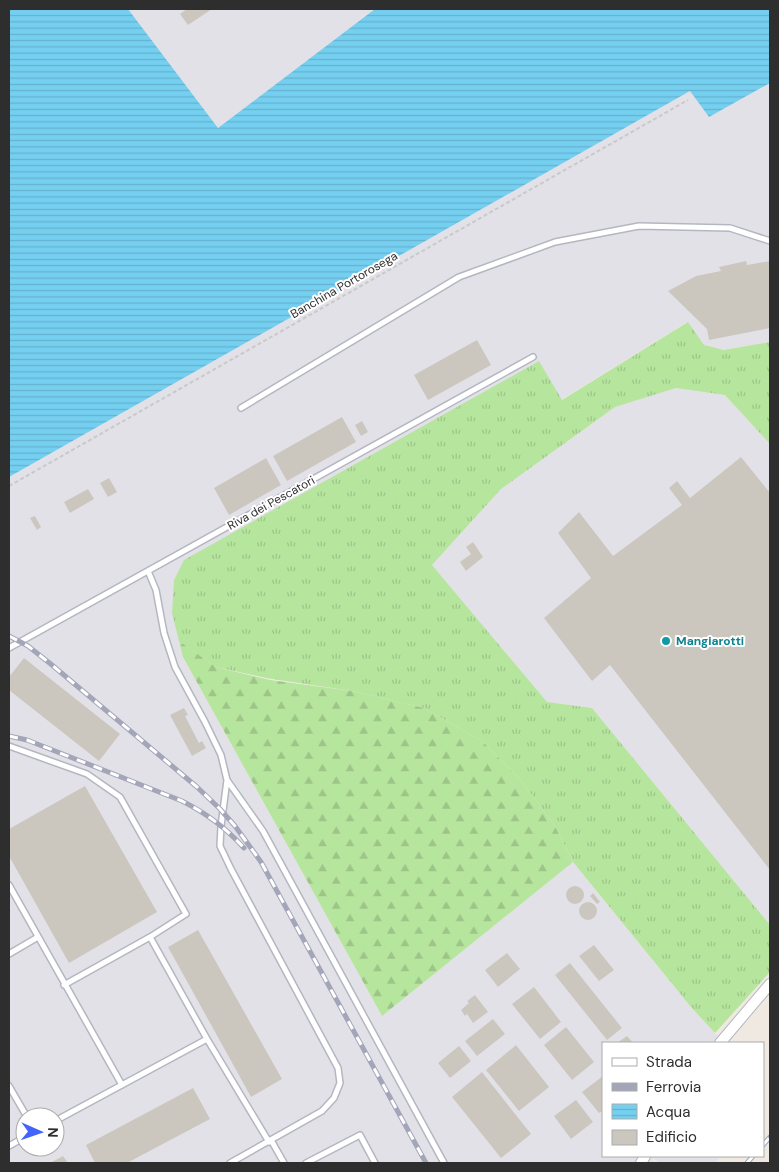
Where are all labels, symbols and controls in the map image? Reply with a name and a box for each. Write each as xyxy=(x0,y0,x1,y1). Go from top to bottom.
street label: Banchina Portorosega xyxy=(288,248,400,322)
street label: Riva dei Pescatori xyxy=(224,472,318,534)
place label: Mangiarotti xyxy=(676,633,744,649)
marker: Mangiarotti xyxy=(660,635,672,647)
legend xyxy=(602,1042,764,1157)
text: Strada xyxy=(646,1052,692,1072)
text: Ferrovia xyxy=(646,1077,701,1097)
text: Acqua xyxy=(646,1102,690,1122)
north arrow xyxy=(15,1107,65,1157)
text: N xyxy=(44,1127,62,1138)
text: Edificio xyxy=(646,1127,697,1147)

